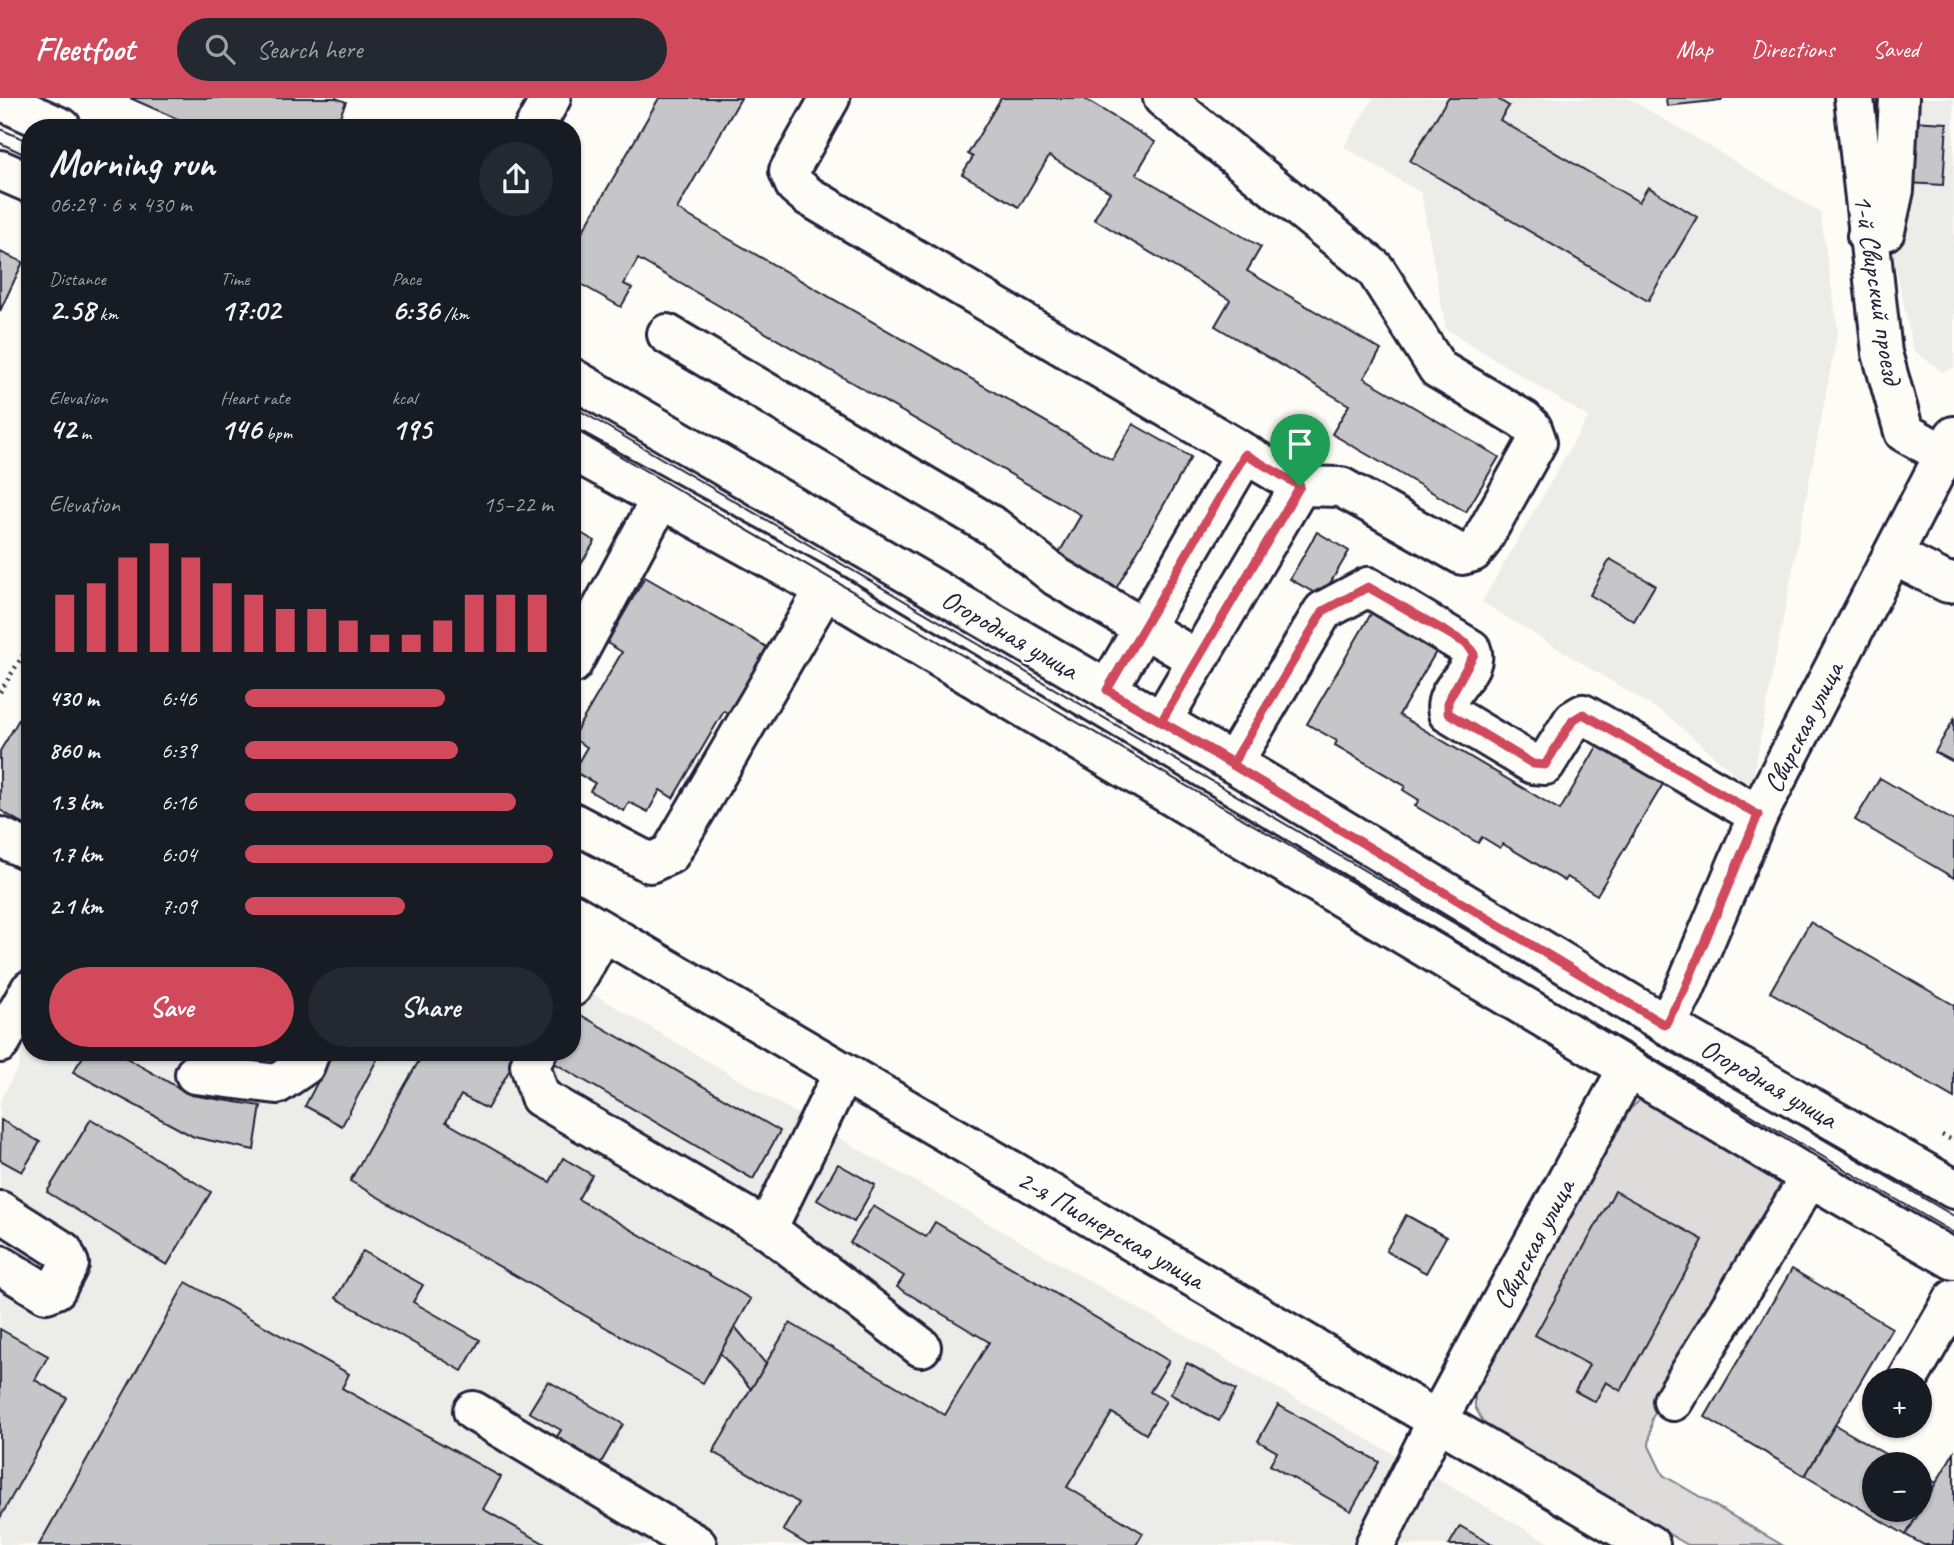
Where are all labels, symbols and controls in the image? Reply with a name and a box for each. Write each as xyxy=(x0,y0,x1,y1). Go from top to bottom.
search box xyxy=(177,18,667,81)
text: Fleetfoot xyxy=(35,28,135,70)
icon: search xyxy=(201,30,239,68)
text: Search here xyxy=(257,33,363,66)
text: Map xyxy=(1676,34,1713,64)
text: Directions xyxy=(1751,34,1834,64)
text: Saved xyxy=(1872,34,1919,64)
text: Morning run xyxy=(49,140,215,187)
button: share xyxy=(479,142,553,216)
text: 06:29 · 6 × 430 m xyxy=(49,190,192,219)
street label: 1-й Свирский проезд xyxy=(1846,192,1911,389)
text: Distance xyxy=(49,267,106,291)
text: Time xyxy=(220,267,249,291)
text: Pace xyxy=(392,267,421,291)
text: 2.58 xyxy=(49,291,95,329)
text: 17:02 xyxy=(220,291,280,329)
text: 6:36 xyxy=(392,291,439,329)
text: km xyxy=(95,302,118,326)
text: /km xyxy=(439,302,469,326)
text: Elevation xyxy=(49,386,107,410)
text: Heart rate xyxy=(220,386,290,410)
text: kcal xyxy=(392,386,417,410)
text: 42 xyxy=(49,410,76,448)
text: 146 xyxy=(220,410,261,448)
text: 195 xyxy=(392,410,431,448)
pin xyxy=(1270,414,1330,486)
text: m xyxy=(76,421,91,445)
text: bpm xyxy=(261,421,292,445)
icon: arrive xyxy=(1281,425,1319,463)
text: Elevation xyxy=(49,490,120,519)
text: 15–22 m xyxy=(483,490,553,519)
street label: Огородная улица xyxy=(935,581,1086,688)
street label: Свирская улица xyxy=(1755,653,1852,798)
text: 430 m xyxy=(49,684,99,713)
text: 6:46 xyxy=(161,684,197,713)
text: 860 m xyxy=(49,736,99,765)
text: 6:39 xyxy=(161,736,197,765)
text: 1.3 km xyxy=(49,788,103,817)
text: 6:16 xyxy=(161,788,197,817)
text: 1.7 km xyxy=(49,840,102,869)
text: 6:04 xyxy=(161,840,197,869)
text: 2.1 km xyxy=(49,892,103,921)
text: 7:09 xyxy=(161,892,197,921)
button: Save xyxy=(49,967,294,1047)
button: Share xyxy=(308,967,553,1047)
street label: Огородная улица xyxy=(1694,1030,1845,1137)
street label: 2-я Пионерская улица xyxy=(1011,1161,1213,1298)
street label: Свирская улица xyxy=(1484,1171,1583,1315)
map controls xyxy=(1862,1368,1932,1522)
button: + xyxy=(1862,1368,1932,1438)
button: − xyxy=(1862,1452,1932,1522)

